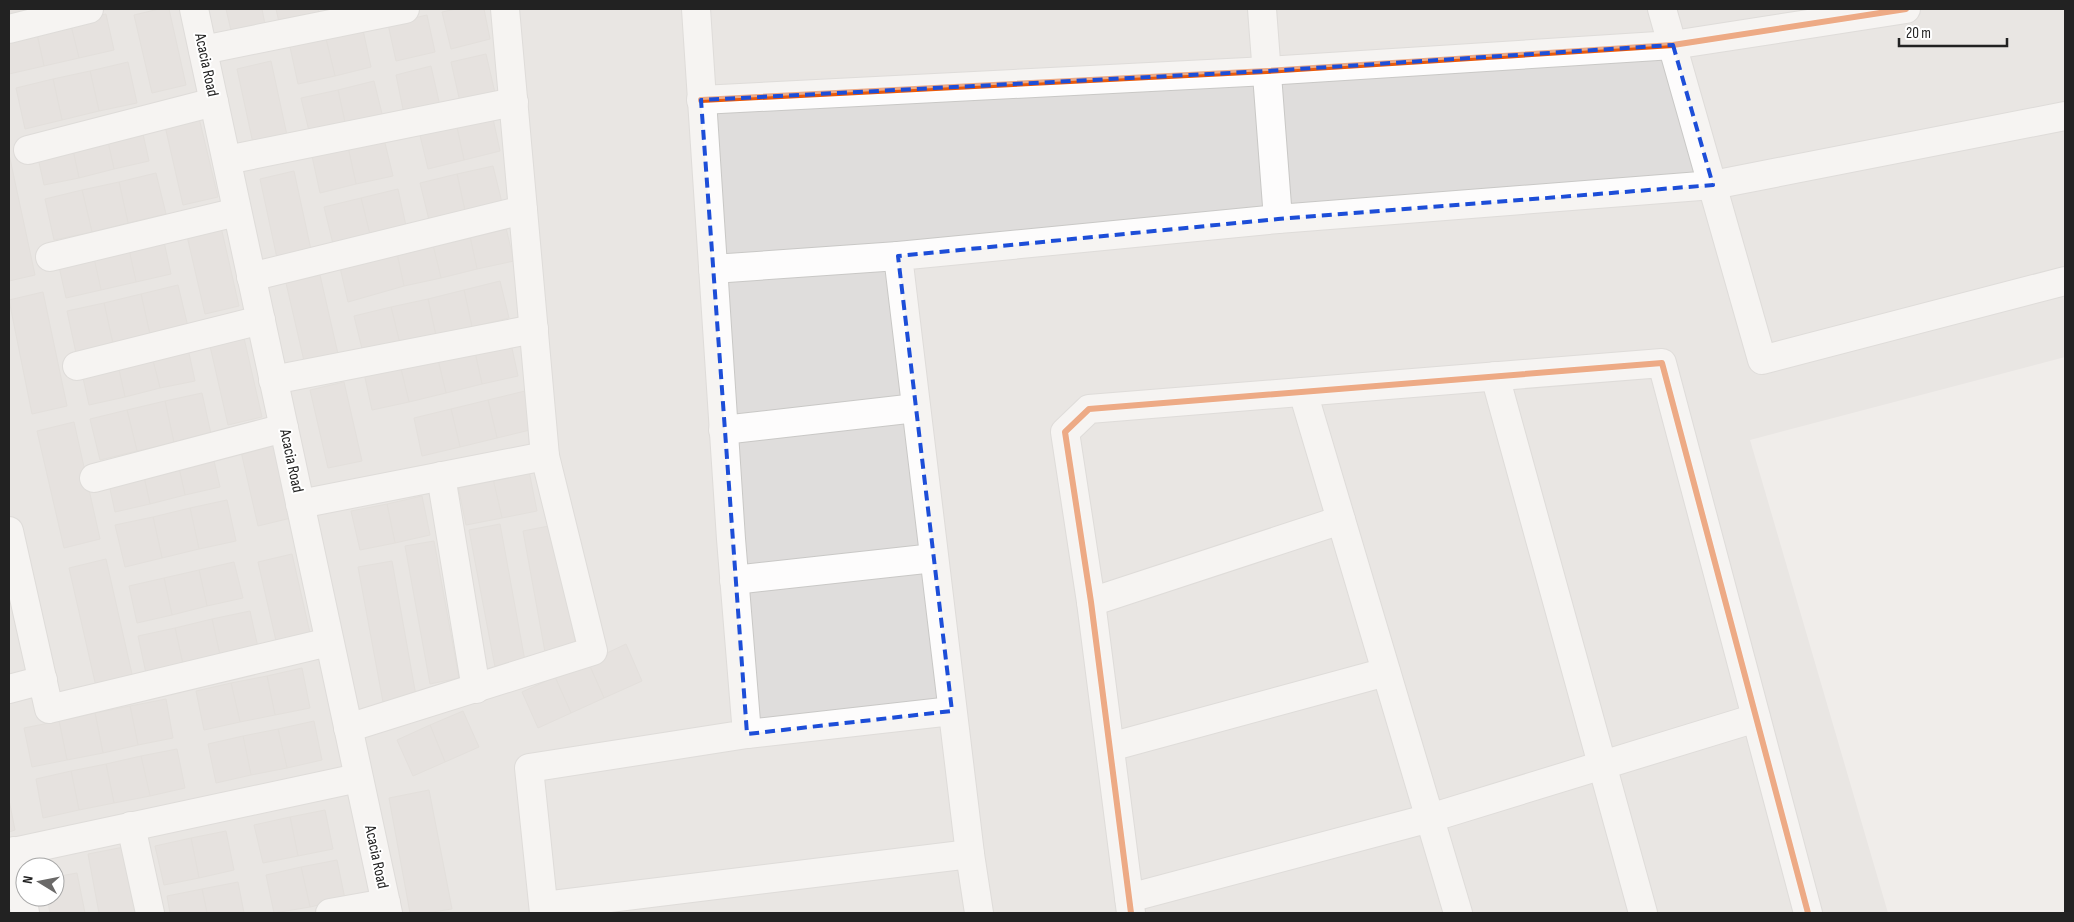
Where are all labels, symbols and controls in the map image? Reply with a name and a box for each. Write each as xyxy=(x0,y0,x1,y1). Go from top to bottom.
scale bar xyxy=(1899,15,2006,47)
text: 20 m xyxy=(1906,24,1931,43)
street label: Acacia Road xyxy=(190,31,222,98)
street label: Acacia Road xyxy=(275,427,307,494)
street label: Acacia Road xyxy=(360,823,392,890)
north arrow xyxy=(15,857,65,907)
text: N xyxy=(19,875,37,885)

